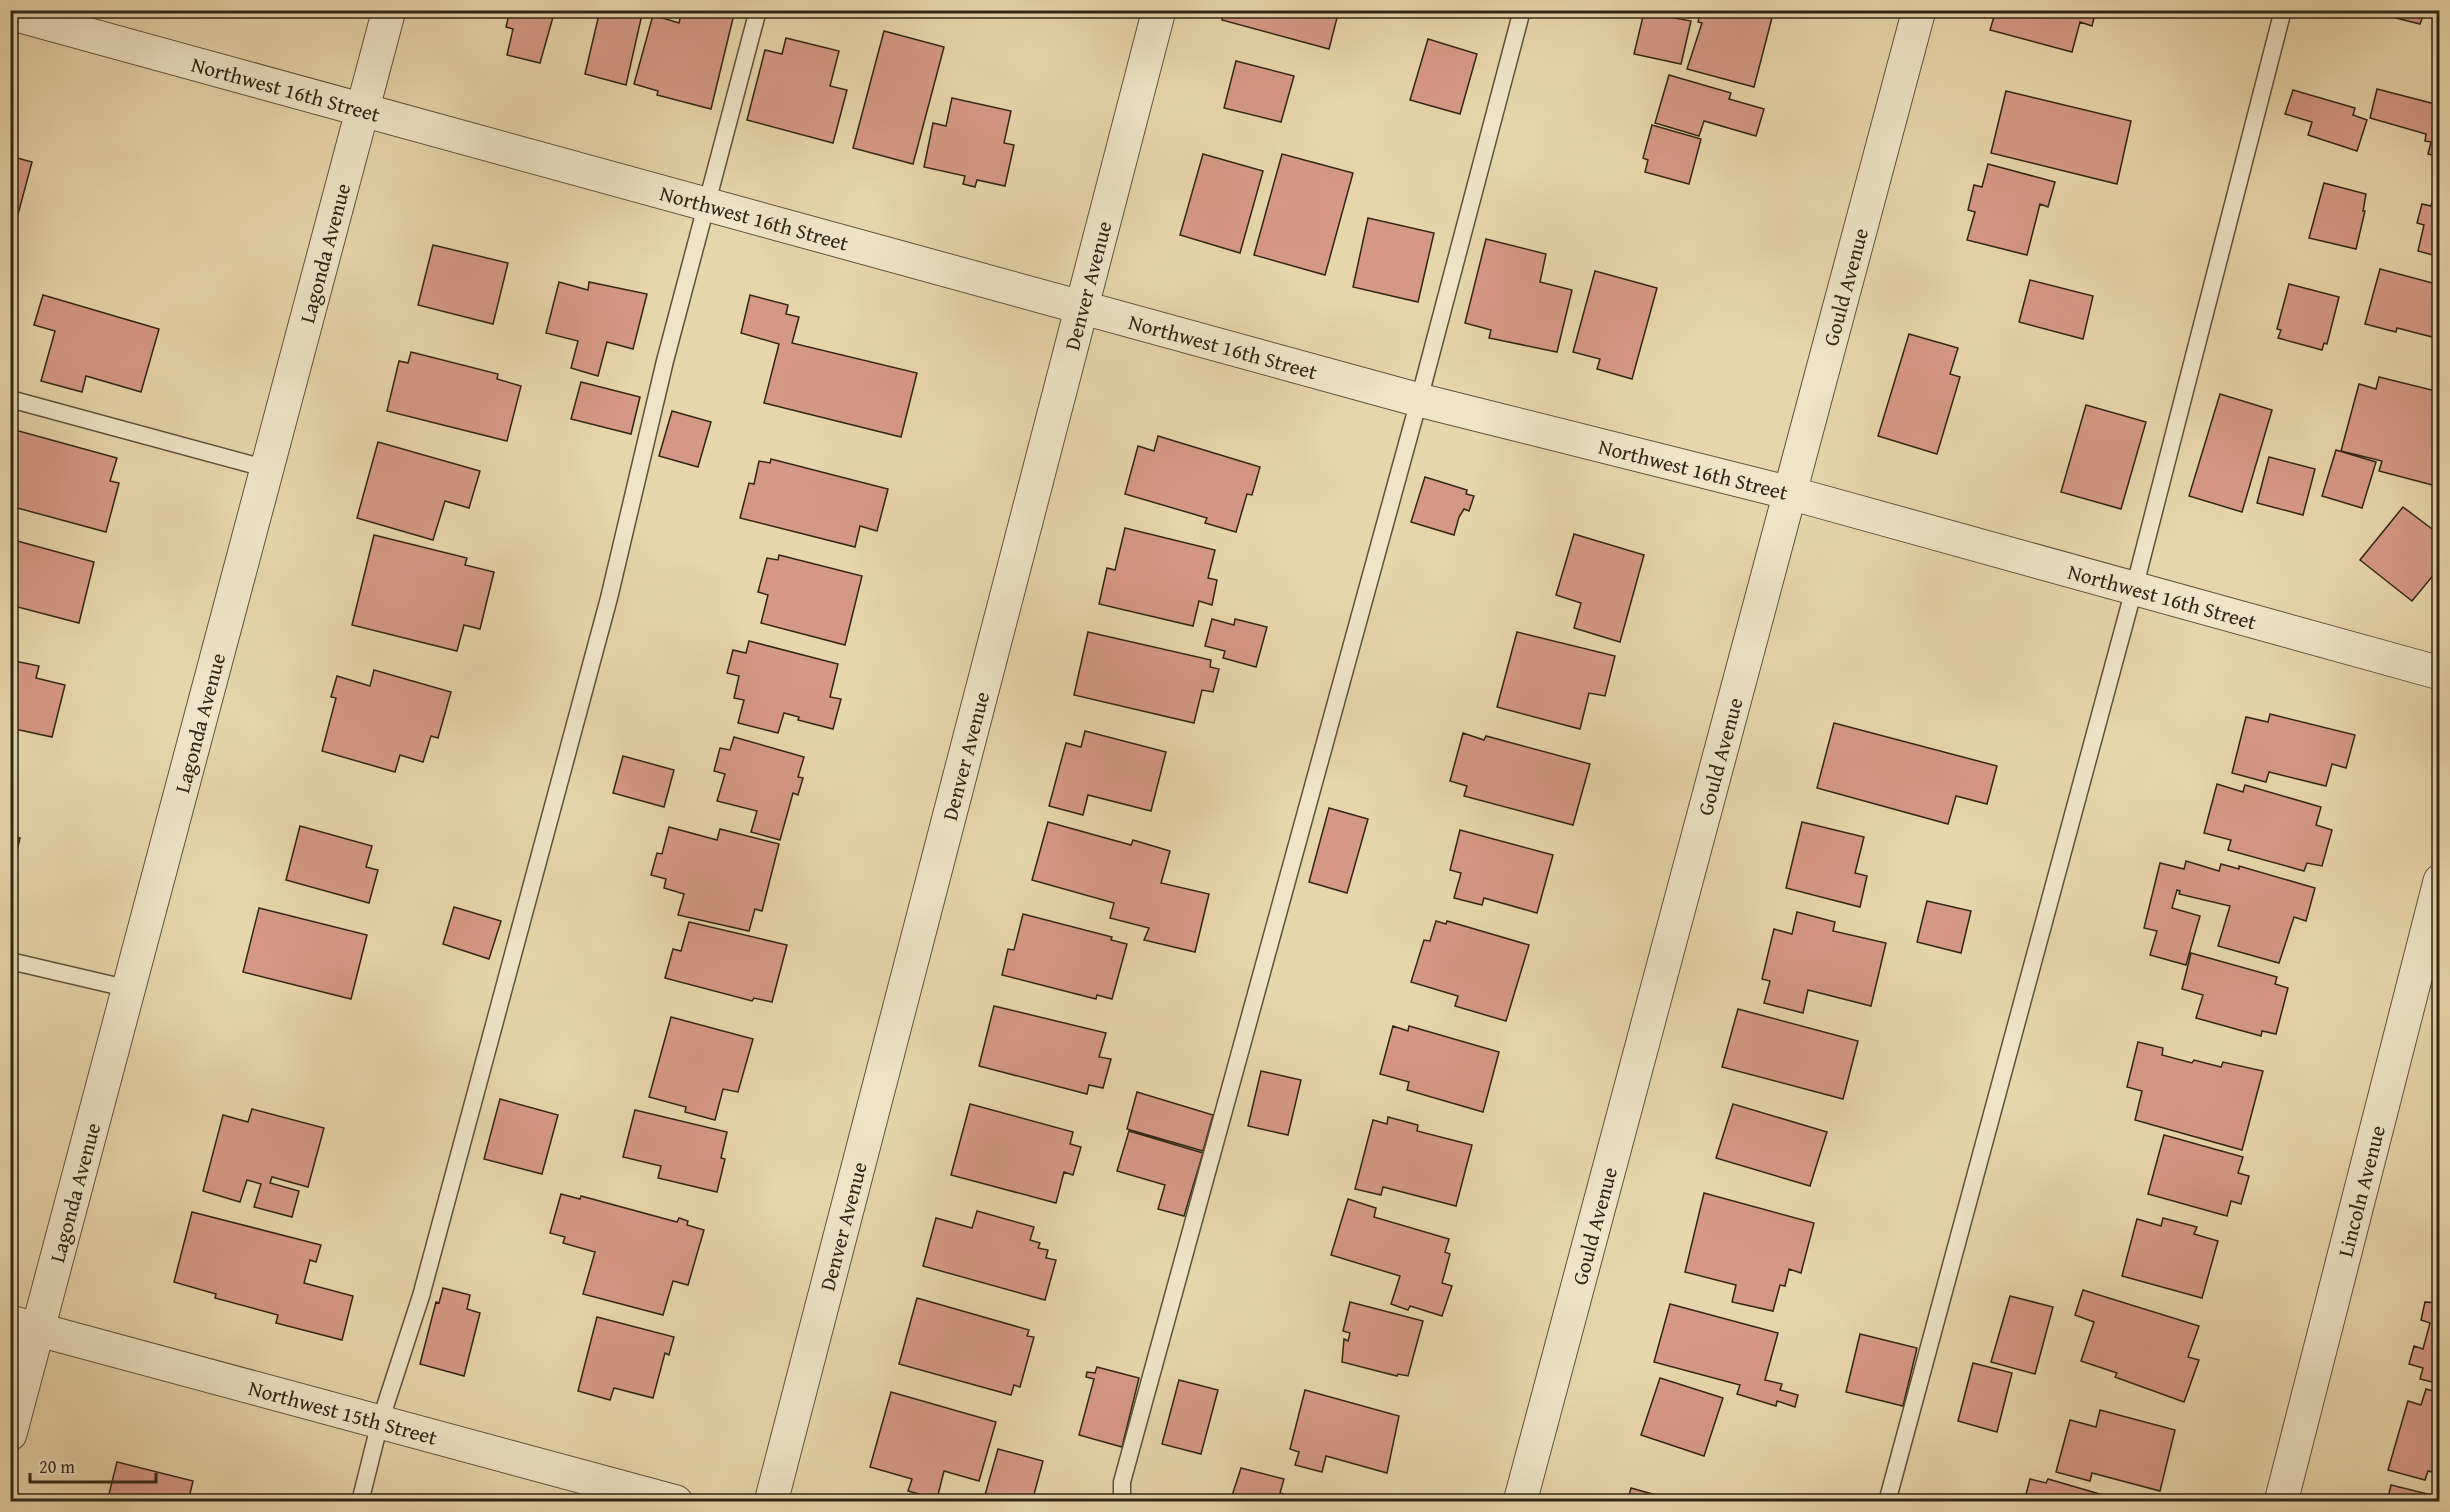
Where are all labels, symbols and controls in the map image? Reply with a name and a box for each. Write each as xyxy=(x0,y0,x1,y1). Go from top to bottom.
street label: Northwest 16th Street xyxy=(188,48,384,130)
street label: Northwest 16th Street xyxy=(657,177,853,258)
street label: Lagonda Avenue xyxy=(291,180,358,326)
street label: Denver Avenue xyxy=(1056,217,1119,353)
street label: Gould Avenue xyxy=(1814,224,1876,349)
street label: Northwest 16th Street xyxy=(1125,306,1321,387)
street label: Northwest 16th Street xyxy=(1595,430,1792,508)
street label: Northwest 16th Street xyxy=(2065,555,2261,637)
street label: Lagonda Avenue xyxy=(166,649,233,796)
street label: Denver Avenue xyxy=(933,688,997,824)
street label: Gould Avenue xyxy=(1689,694,1750,819)
street label: Lagonda Avenue xyxy=(41,1119,108,1266)
street label: Lincoln Avenue xyxy=(2329,1122,2392,1260)
street label: Denver Avenue xyxy=(811,1158,874,1294)
street label: Gould Avenue xyxy=(1563,1163,1625,1288)
street label: Northwest 15th Street xyxy=(245,1372,441,1452)
scale bar xyxy=(30,1446,156,1484)
text: 20 m xyxy=(39,1453,75,1480)

